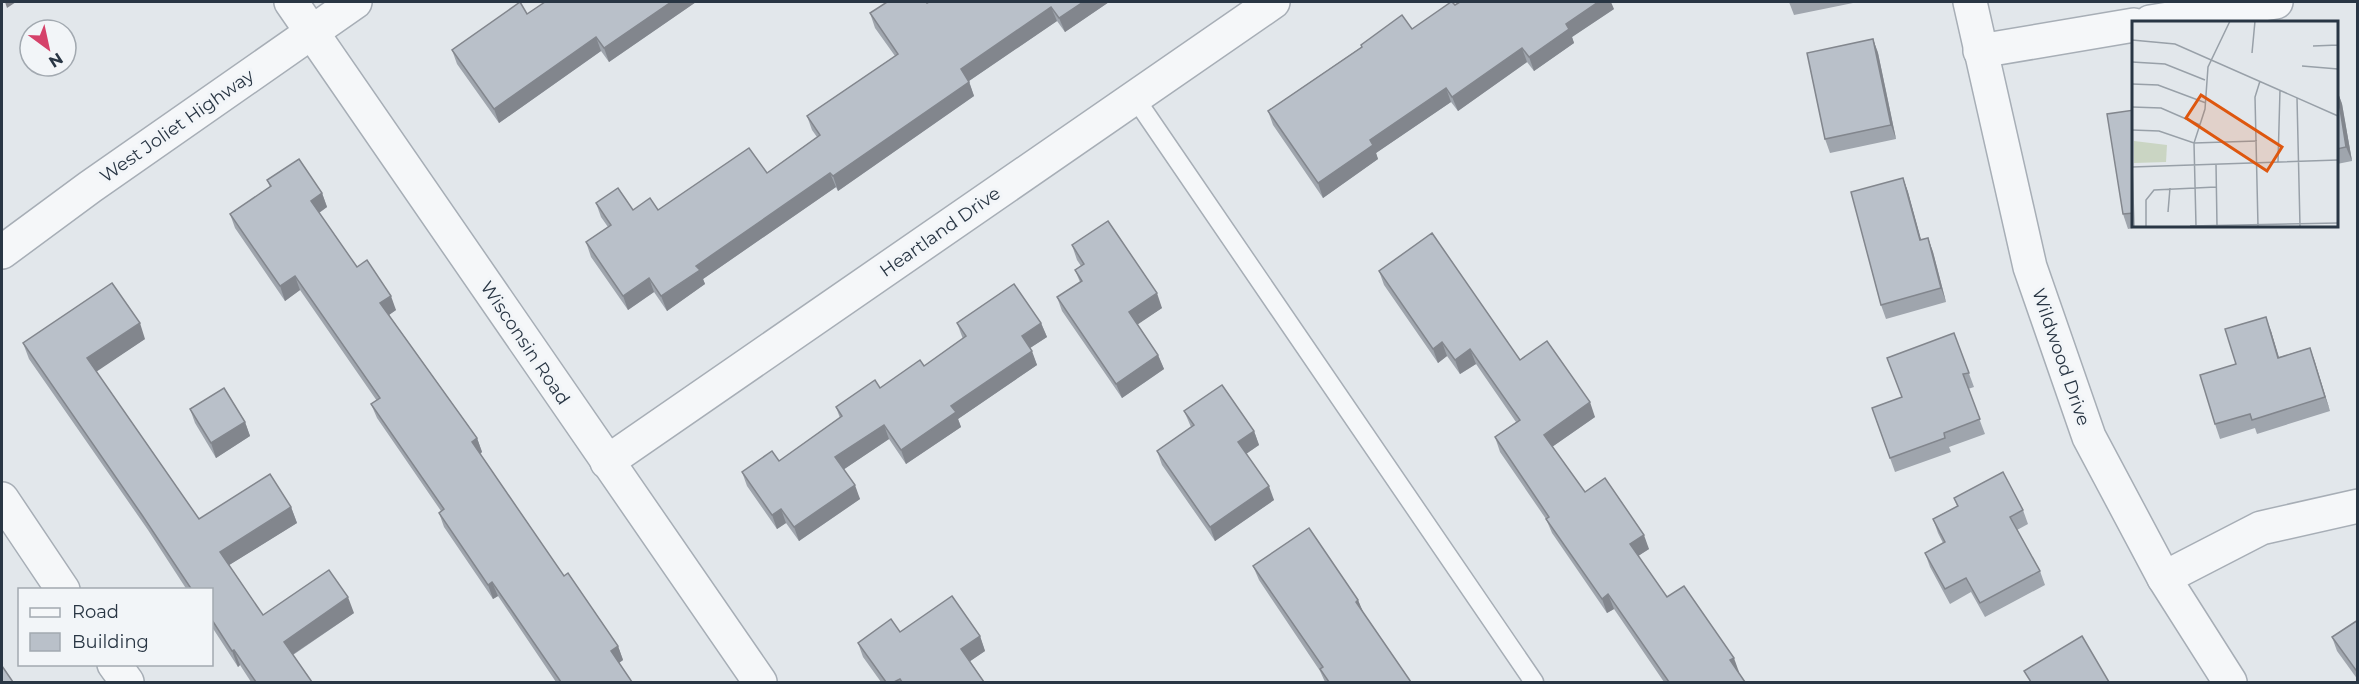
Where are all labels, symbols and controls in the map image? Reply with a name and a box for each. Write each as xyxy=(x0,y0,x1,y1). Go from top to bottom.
north arrow xyxy=(18,18,78,78)
inset map xyxy=(2132,21,2338,226)
text: N xyxy=(45,49,66,72)
street label: West Joliet Highway xyxy=(96,64,258,187)
street label: Heartland Drive xyxy=(875,182,1005,282)
street label: Wisconsin Road xyxy=(476,277,574,409)
street label: Wildwood Drive xyxy=(2027,285,2095,429)
legend xyxy=(18,588,213,666)
text: Road xyxy=(72,601,119,623)
text: Building xyxy=(72,631,149,653)

